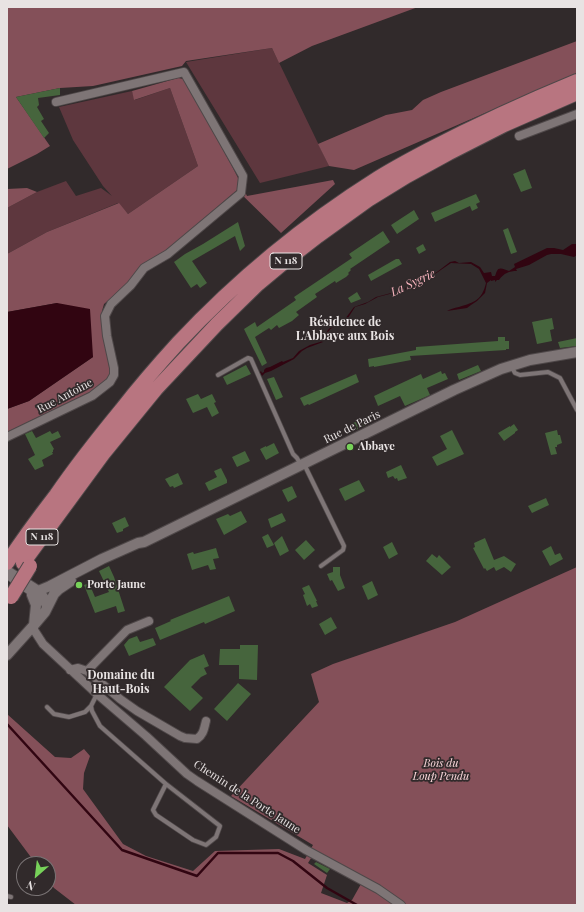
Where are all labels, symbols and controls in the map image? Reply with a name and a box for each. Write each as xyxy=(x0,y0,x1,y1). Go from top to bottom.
road number: N 118 xyxy=(270,253,302,269)
water label: La Sygrie xyxy=(388,266,438,300)
district label: Résidence de L'Abbaye aux Bois xyxy=(296,315,394,343)
street label: Rue Antoine xyxy=(35,376,95,416)
street label: Rue de Paris xyxy=(322,408,382,446)
place label: Abbaye xyxy=(358,440,395,454)
marker: Abbaye xyxy=(345,442,355,452)
road number: N 118 xyxy=(26,529,58,545)
place label: Porte Jaune xyxy=(87,578,146,592)
marker: Porte Jaune xyxy=(74,580,84,590)
district label: Domaine du Haut-Bois xyxy=(87,668,155,696)
street label: Chemin de la Porte Jaune xyxy=(191,757,303,837)
park label: Bois du Loup Pendu xyxy=(413,757,469,783)
north arrow xyxy=(16,856,56,896)
text: N xyxy=(24,878,38,895)

